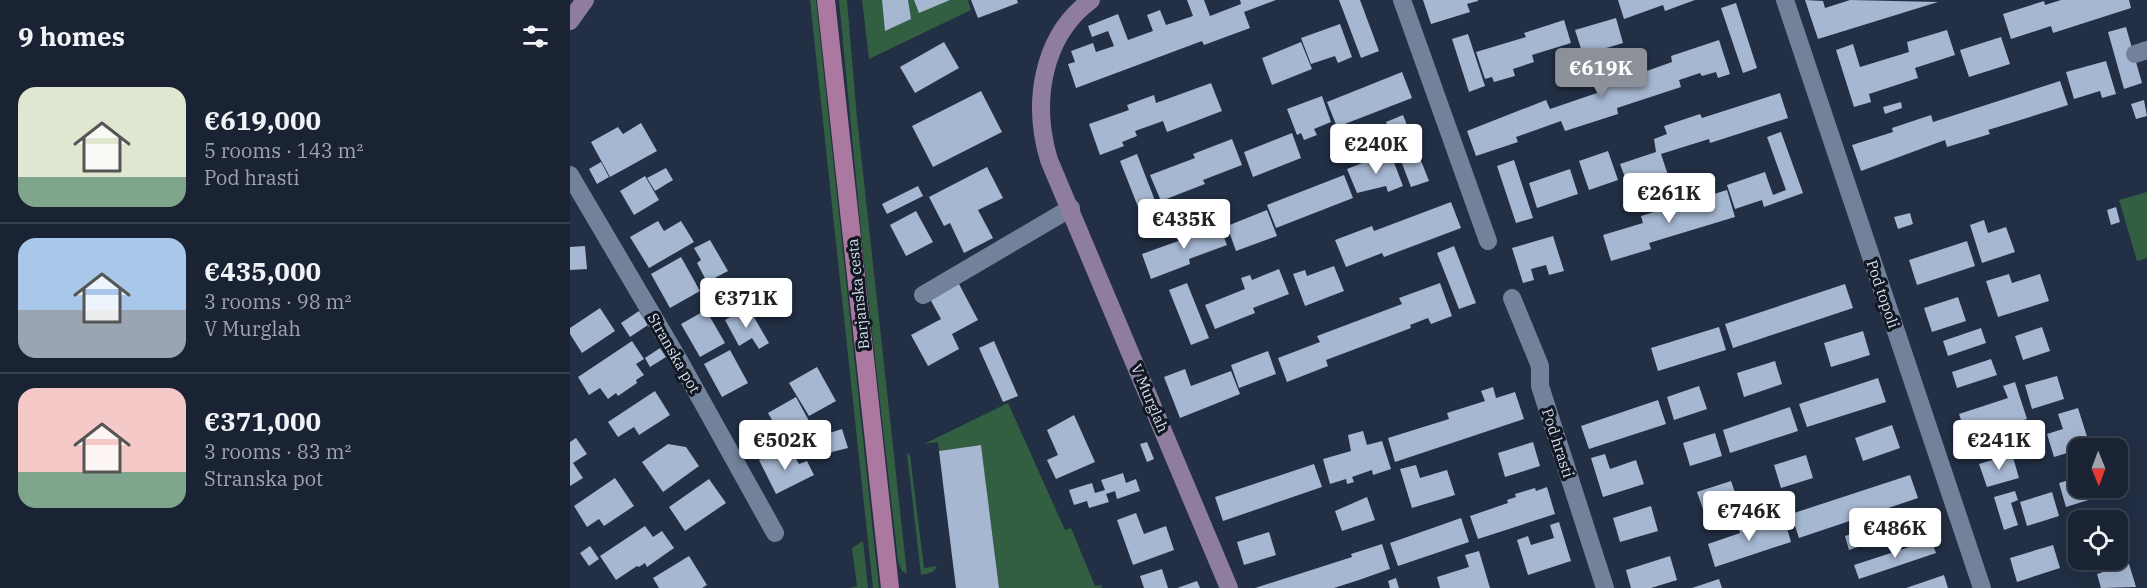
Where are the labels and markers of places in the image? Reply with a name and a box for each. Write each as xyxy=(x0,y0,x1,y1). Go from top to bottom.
pin: €619K xyxy=(1559,48,1643,99)
pin: €240K xyxy=(1334,124,1418,175)
pin: €261K xyxy=(1627,173,1711,224)
pin: €435K xyxy=(1142,199,1226,250)
pin: €371K xyxy=(704,278,788,329)
pin: €502K xyxy=(743,420,827,471)
pin: €241K xyxy=(1957,420,2041,471)
pin: €746K xyxy=(1707,491,1791,542)
pin: €486K xyxy=(1853,508,1937,559)

